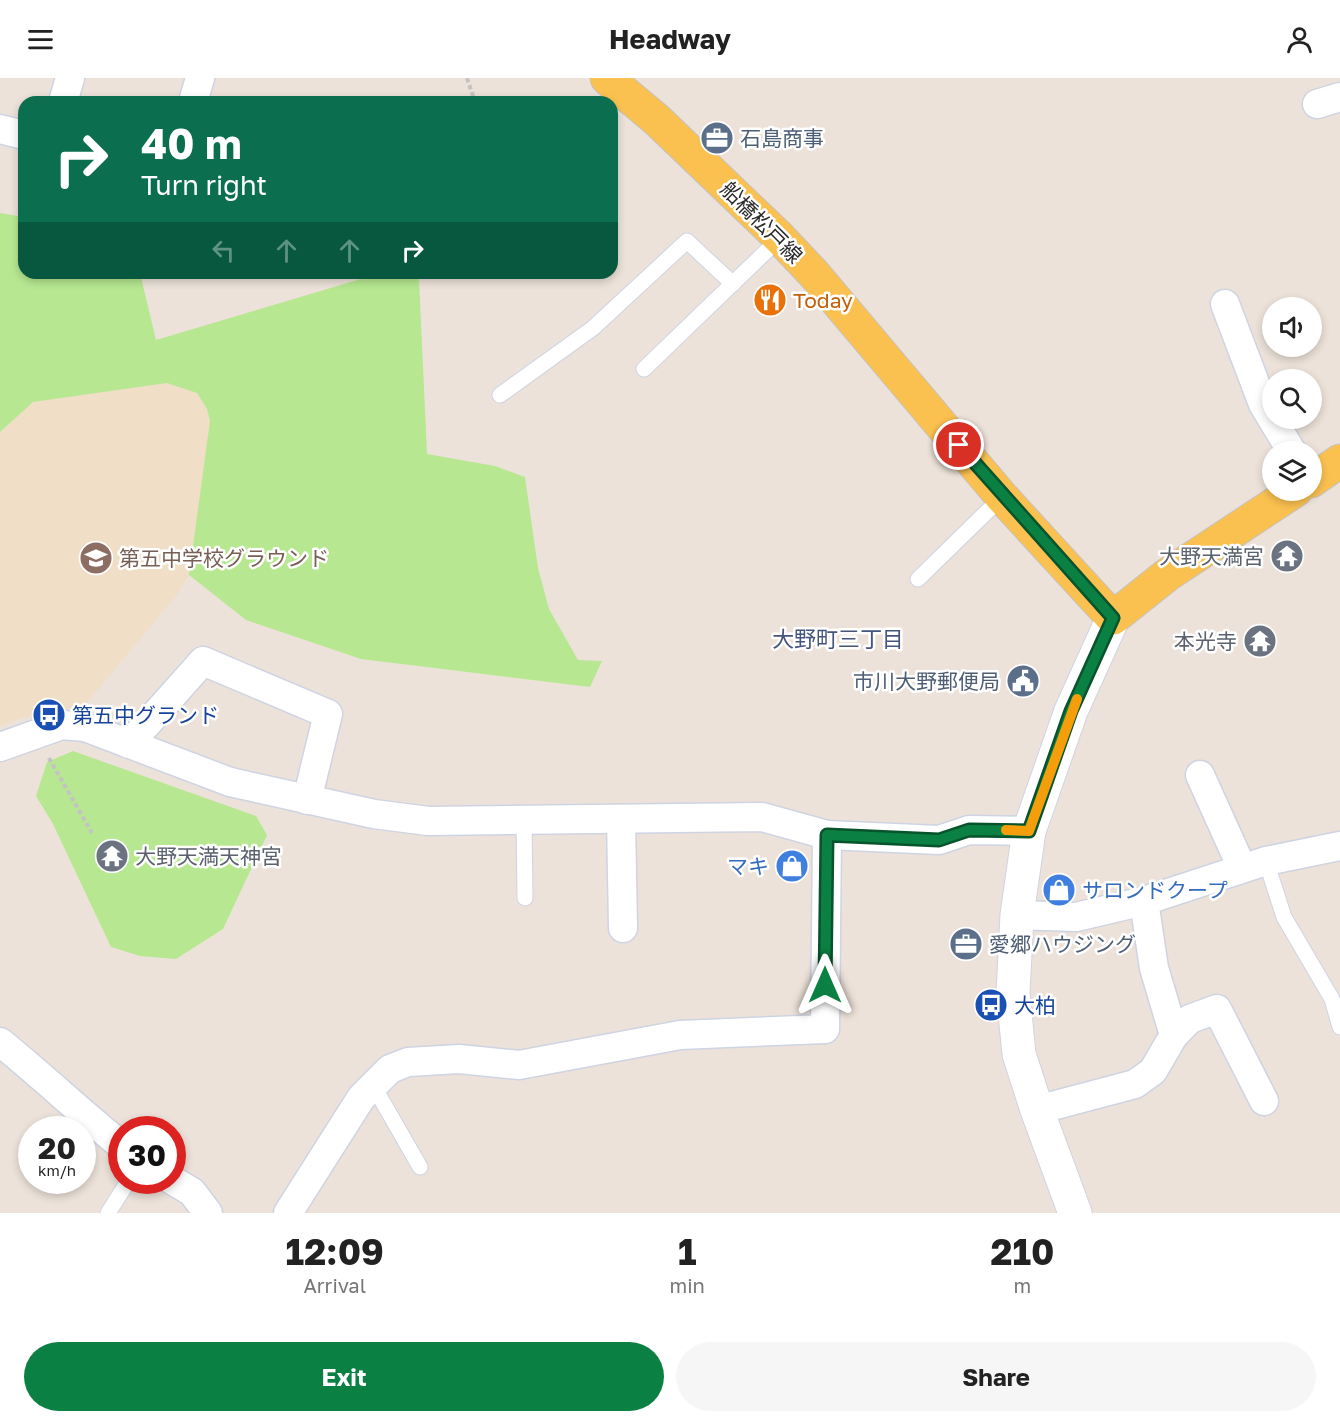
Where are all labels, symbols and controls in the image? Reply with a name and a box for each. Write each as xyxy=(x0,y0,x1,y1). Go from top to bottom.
icon: menu xyxy=(24,23,57,56)
text: Headway xyxy=(609,23,731,55)
icon: person xyxy=(1283,23,1316,56)
text: 40 m xyxy=(141,118,242,168)
icon: right xyxy=(42,120,120,198)
office icon: 石島商事 xyxy=(699,120,735,156)
place label: 石島商事 xyxy=(740,125,824,151)
text: Turn right xyxy=(141,169,267,201)
street label: 船橋松戸線 xyxy=(716,176,808,268)
icon: left xyxy=(207,234,240,267)
icon: ahead xyxy=(270,234,303,267)
icon: ahead xyxy=(333,234,366,267)
icon: right xyxy=(396,234,429,267)
restaurant icon: Today xyxy=(752,282,788,318)
place label: Today xyxy=(793,287,853,313)
map controls xyxy=(1262,297,1322,501)
button: sound xyxy=(1262,297,1322,357)
button: search xyxy=(1262,369,1322,429)
pin xyxy=(933,419,984,470)
icon: arrive xyxy=(942,428,975,461)
button: layers xyxy=(1262,441,1322,501)
temple icon: 大野天満宮 xyxy=(1269,538,1305,574)
school or university icon: 第五中学校グラウンド xyxy=(78,540,114,576)
place label: 大野天満宮 xyxy=(1159,543,1264,569)
place label: 第五中学校グラウンド xyxy=(119,545,329,571)
temple icon: 本光寺 xyxy=(1242,623,1278,659)
district label: 大野町三丁目 xyxy=(772,625,904,652)
place label: 本光寺 xyxy=(1174,628,1237,654)
public building icon: 市川大野郵便局 xyxy=(1005,663,1041,699)
place label: 市川大野郵便局 xyxy=(853,668,1000,694)
bus stop icon: 第五中グランド xyxy=(31,697,67,733)
place label: 第五中グランド xyxy=(72,702,219,728)
temple icon: 大野天満天神宮 xyxy=(94,838,130,874)
place label: 大野天満天神宮 xyxy=(135,843,282,869)
shop icon: マキ xyxy=(774,848,810,884)
place label: マキ xyxy=(727,853,769,879)
shop icon: サロンドクープ xyxy=(1041,872,1077,908)
place label: サロンドクープ xyxy=(1082,877,1228,903)
office icon: 愛郷ハウジング xyxy=(948,926,984,962)
place label: 愛郷ハウジング xyxy=(989,931,1136,957)
position arrow xyxy=(793,953,857,1017)
bus stop icon: 大柏 xyxy=(973,987,1009,1023)
place label: 大柏 xyxy=(1014,992,1056,1018)
speed limit sign: 30 xyxy=(108,1116,186,1194)
text: 20 xyxy=(38,1130,76,1166)
text: km/h xyxy=(38,1161,76,1179)
text: 12:09 xyxy=(286,1230,384,1273)
text: 1 xyxy=(678,1230,696,1273)
text: 210 xyxy=(990,1230,1054,1273)
text: Arrival xyxy=(303,1273,366,1297)
text: min xyxy=(670,1273,705,1297)
text: m xyxy=(1014,1273,1031,1297)
button: Exit xyxy=(24,1342,664,1411)
button: Share xyxy=(676,1342,1316,1411)

